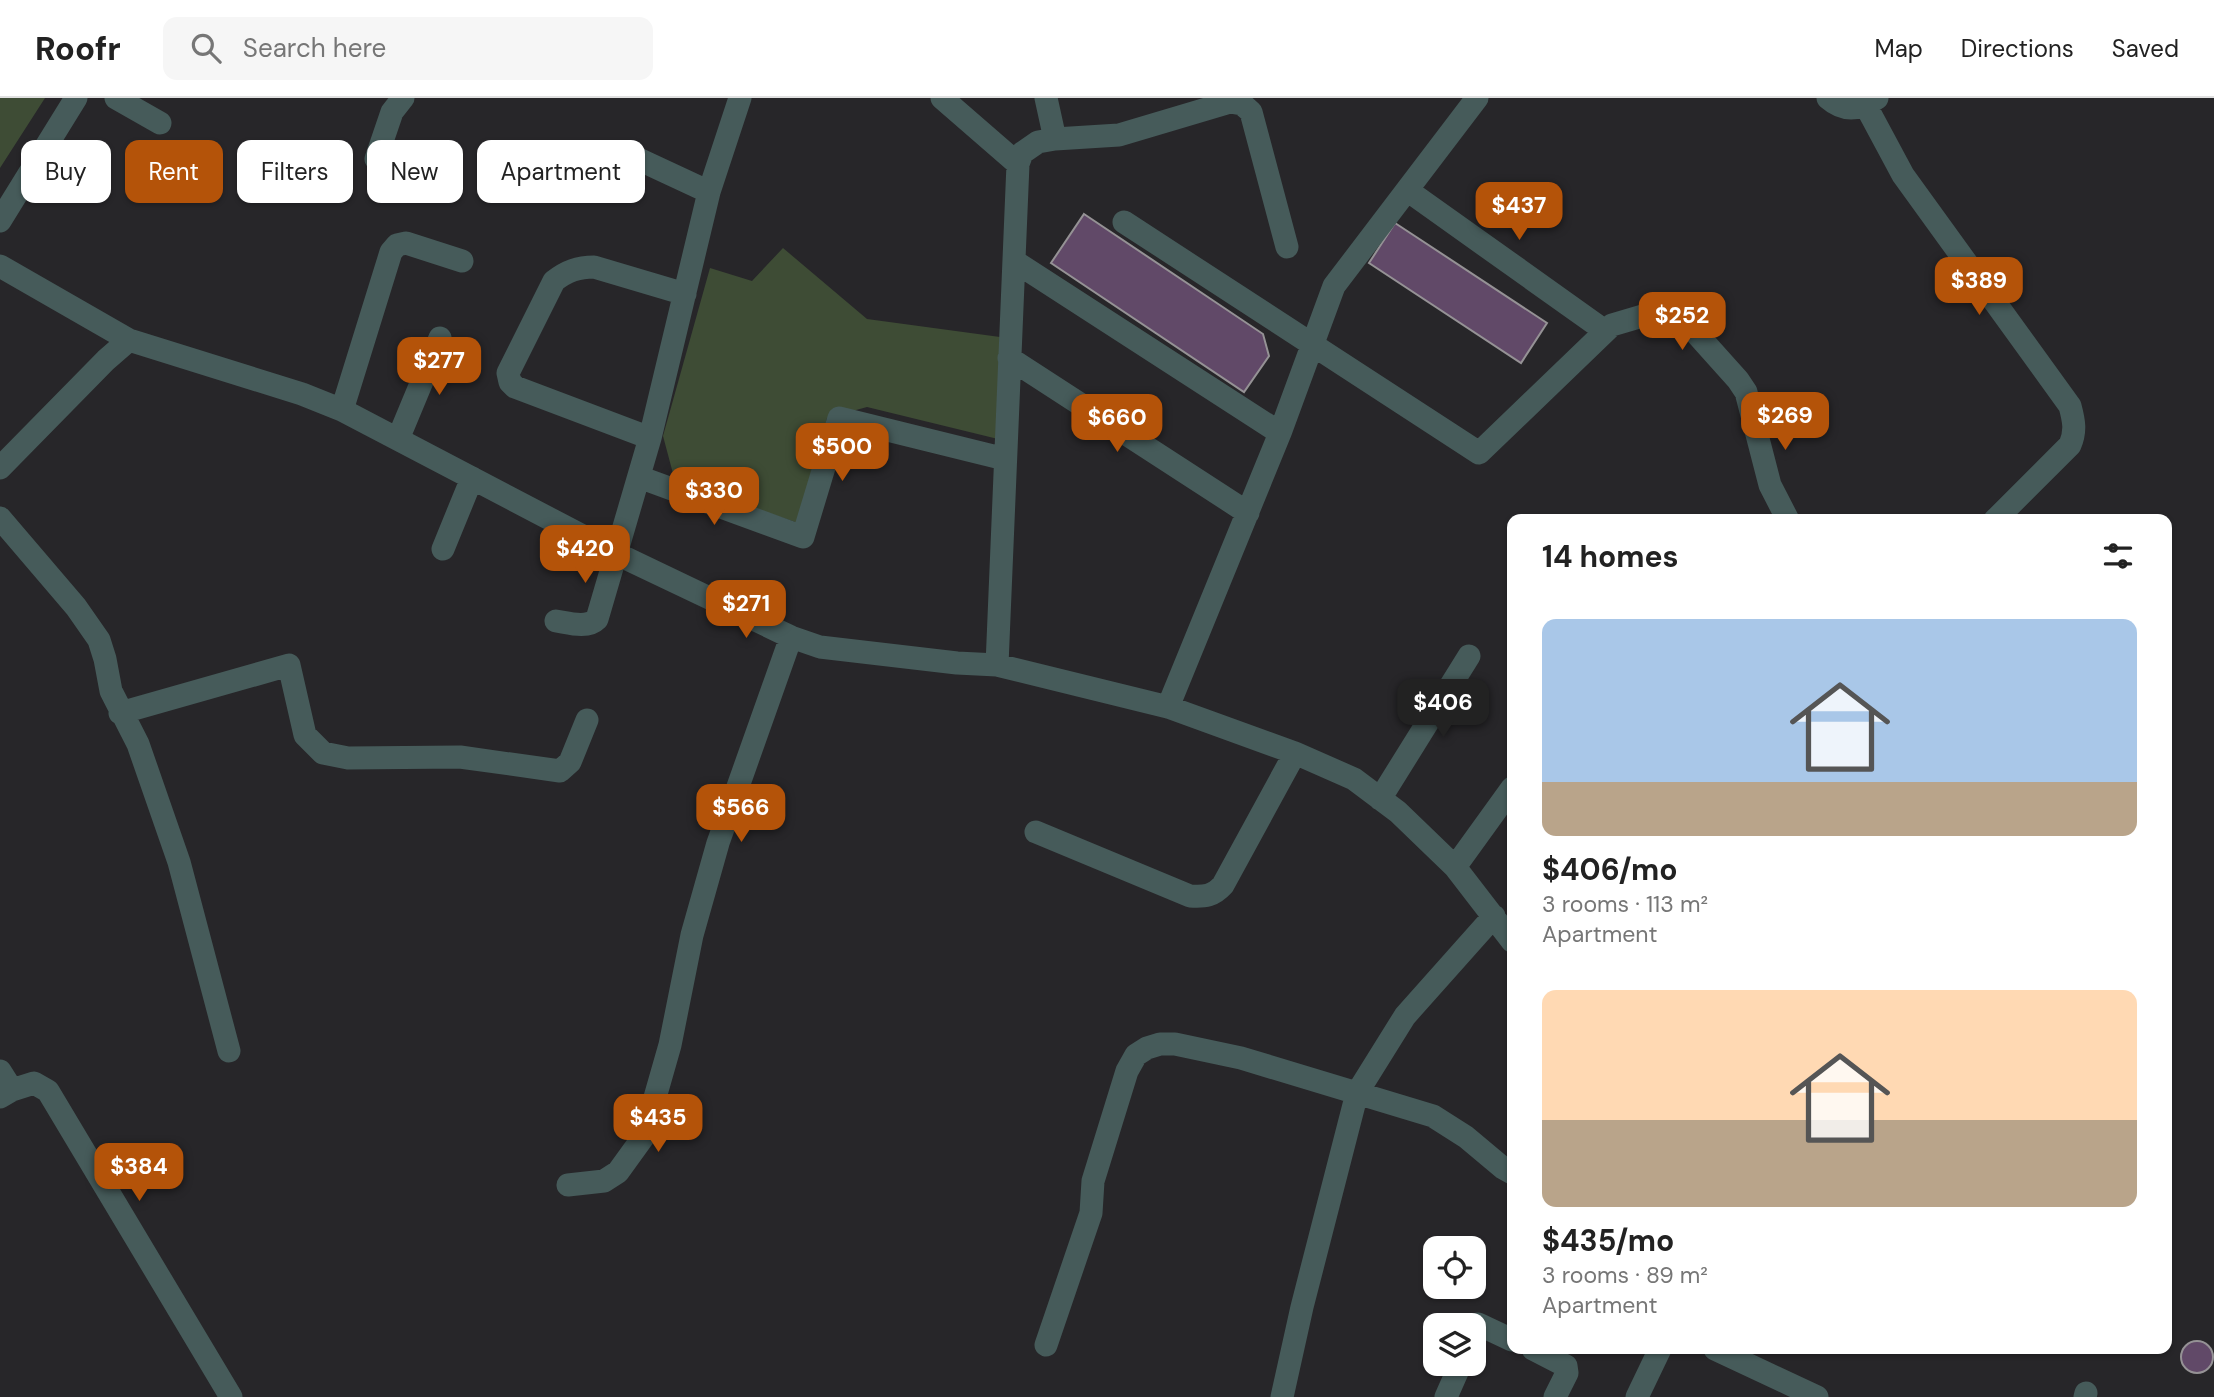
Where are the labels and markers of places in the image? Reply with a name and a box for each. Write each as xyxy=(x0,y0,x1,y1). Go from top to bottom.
pin: $437 xyxy=(1478,183,1560,242)
pin: $389 xyxy=(1938,258,2020,317)
pin: $252 xyxy=(1641,292,1723,352)
pin: $277 xyxy=(398,338,480,397)
pin: $269 xyxy=(1744,392,1826,452)
pin: $660 xyxy=(1076,394,1158,454)
pin: $500 xyxy=(801,424,883,483)
pin: $330 xyxy=(673,468,755,527)
pin: $420 xyxy=(544,526,626,585)
pin: $271 xyxy=(705,580,787,640)
pin: $406 xyxy=(1402,680,1484,739)
pin: $566 xyxy=(700,784,782,844)
pin: $435 xyxy=(617,1094,699,1154)
pin: $384 xyxy=(98,1144,180,1203)

